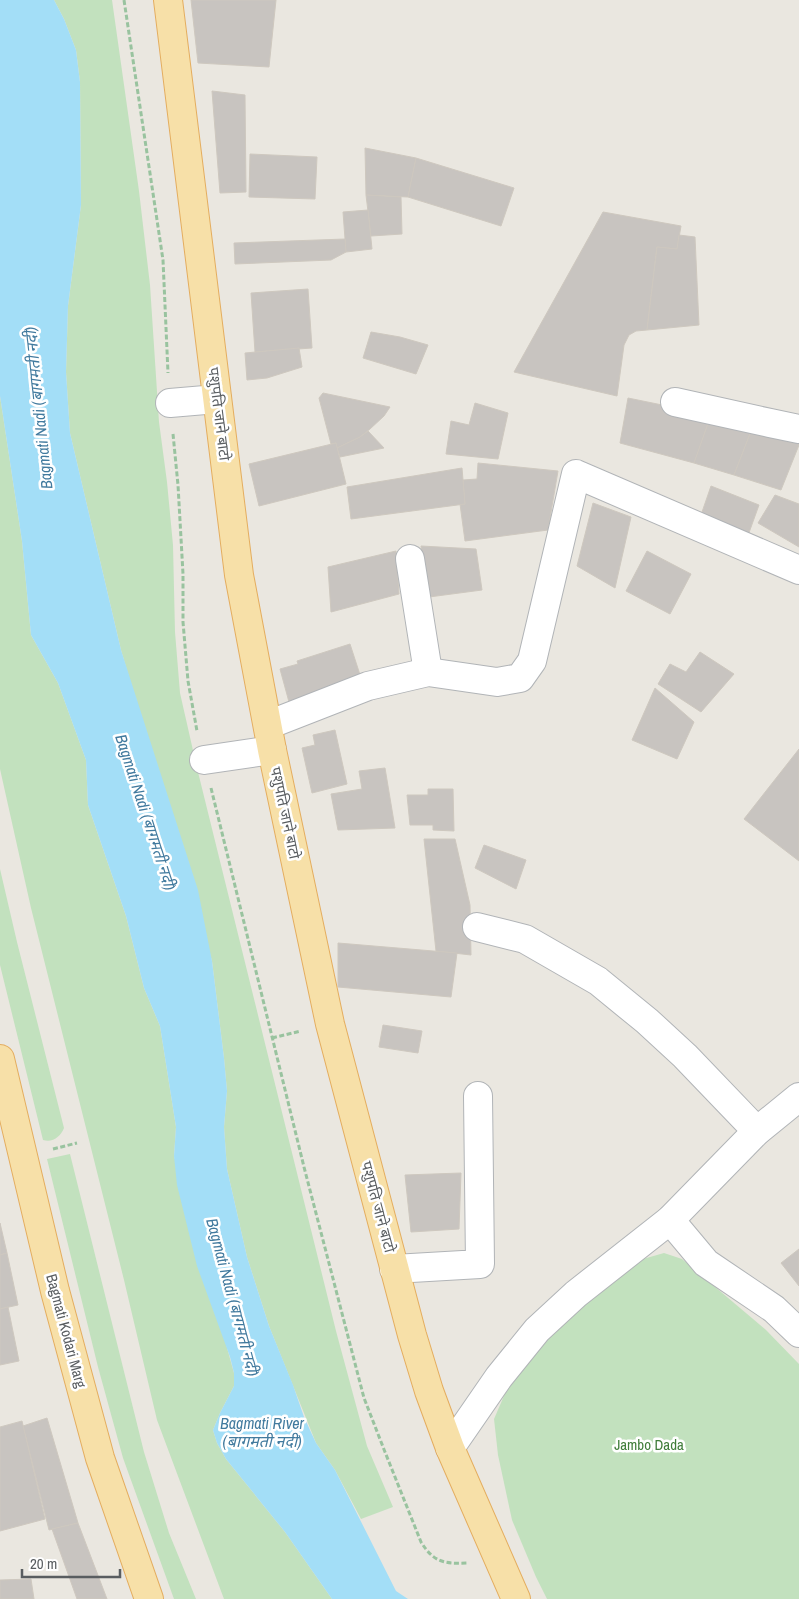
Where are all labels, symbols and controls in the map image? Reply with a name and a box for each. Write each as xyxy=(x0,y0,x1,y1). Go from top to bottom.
water label: Bagmati Nadi (बागमती नदी) xyxy=(19,326,57,490)
street label: पशुपति जाने बाटो xyxy=(203,366,236,463)
water label: Bagmati Nadi (बागमती नदी) xyxy=(110,731,182,893)
street label: पशुपति जाने बाटो xyxy=(265,765,306,862)
street label: पशुपति जाने बाटो xyxy=(356,1159,401,1256)
water label: Bagmati Nadi (बागमती नदी) xyxy=(201,1215,265,1379)
street label: Bagmati Kodari Marg xyxy=(41,1272,92,1390)
water label: Bagmati River (बागमती नदी) xyxy=(220,1412,305,1452)
park label: Jambo Dada xyxy=(614,1434,684,1455)
scale bar xyxy=(22,1546,120,1578)
text: 20 m xyxy=(30,1553,57,1574)

